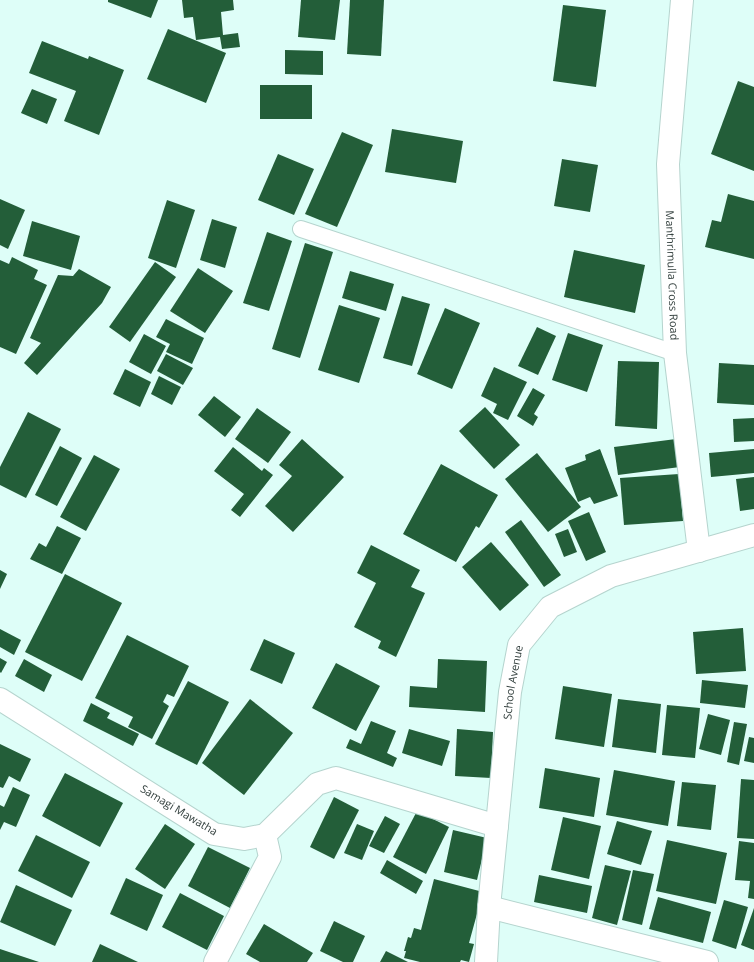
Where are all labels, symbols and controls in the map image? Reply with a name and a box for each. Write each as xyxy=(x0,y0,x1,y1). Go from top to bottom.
street label: Manthrimulla Cross Road xyxy=(663,210,683,341)
street label: School Avenue xyxy=(499,644,526,720)
street label: Samagi Mawatha xyxy=(138,781,221,839)

